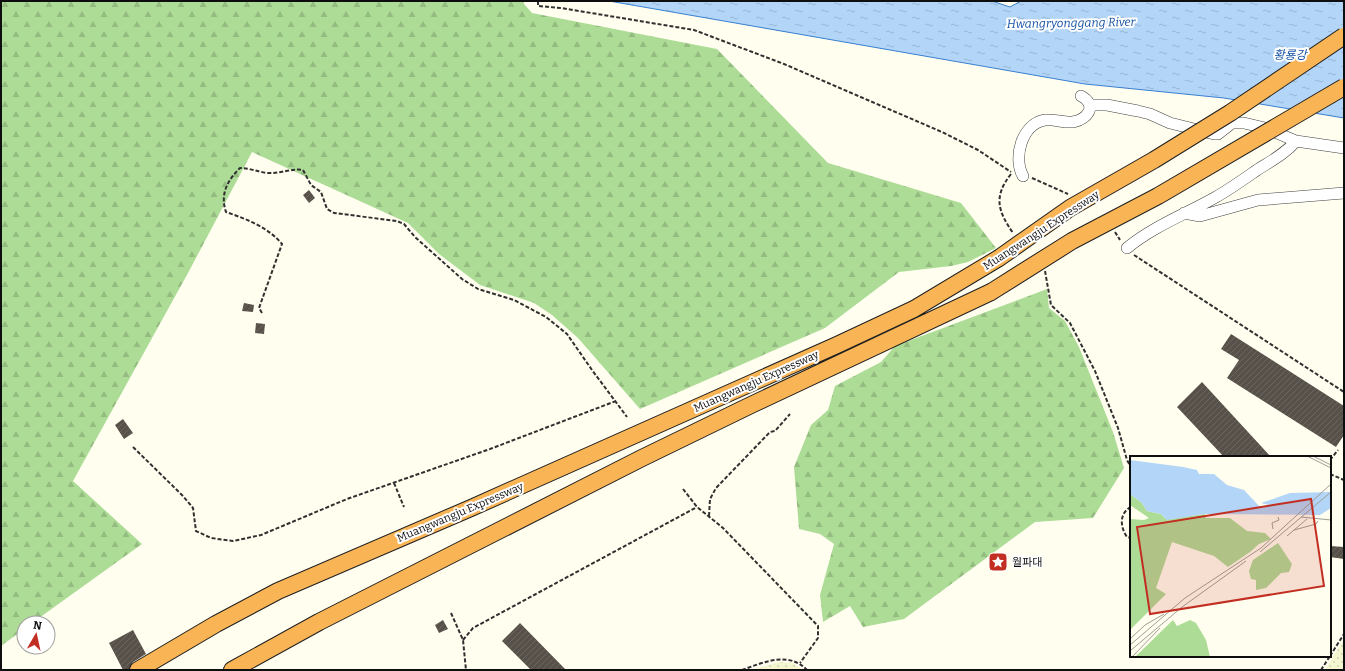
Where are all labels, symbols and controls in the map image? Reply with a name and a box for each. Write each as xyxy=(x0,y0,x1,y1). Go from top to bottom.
water label: Hwangryonggang River xyxy=(1007,15,1137,31)
water label: 황룡강 xyxy=(1273,48,1309,62)
street label: Muangwangju Expressway xyxy=(981,188,1102,273)
street label: Muangwangju Expressway xyxy=(692,348,821,415)
inset map xyxy=(1130,456,1331,657)
street label: Muangwangju Expressway xyxy=(395,480,525,545)
place icon: 월파대 xyxy=(987,551,1009,573)
place label: 월파대 xyxy=(1012,556,1042,569)
north arrow xyxy=(16,615,56,655)
text: N xyxy=(32,619,43,633)

